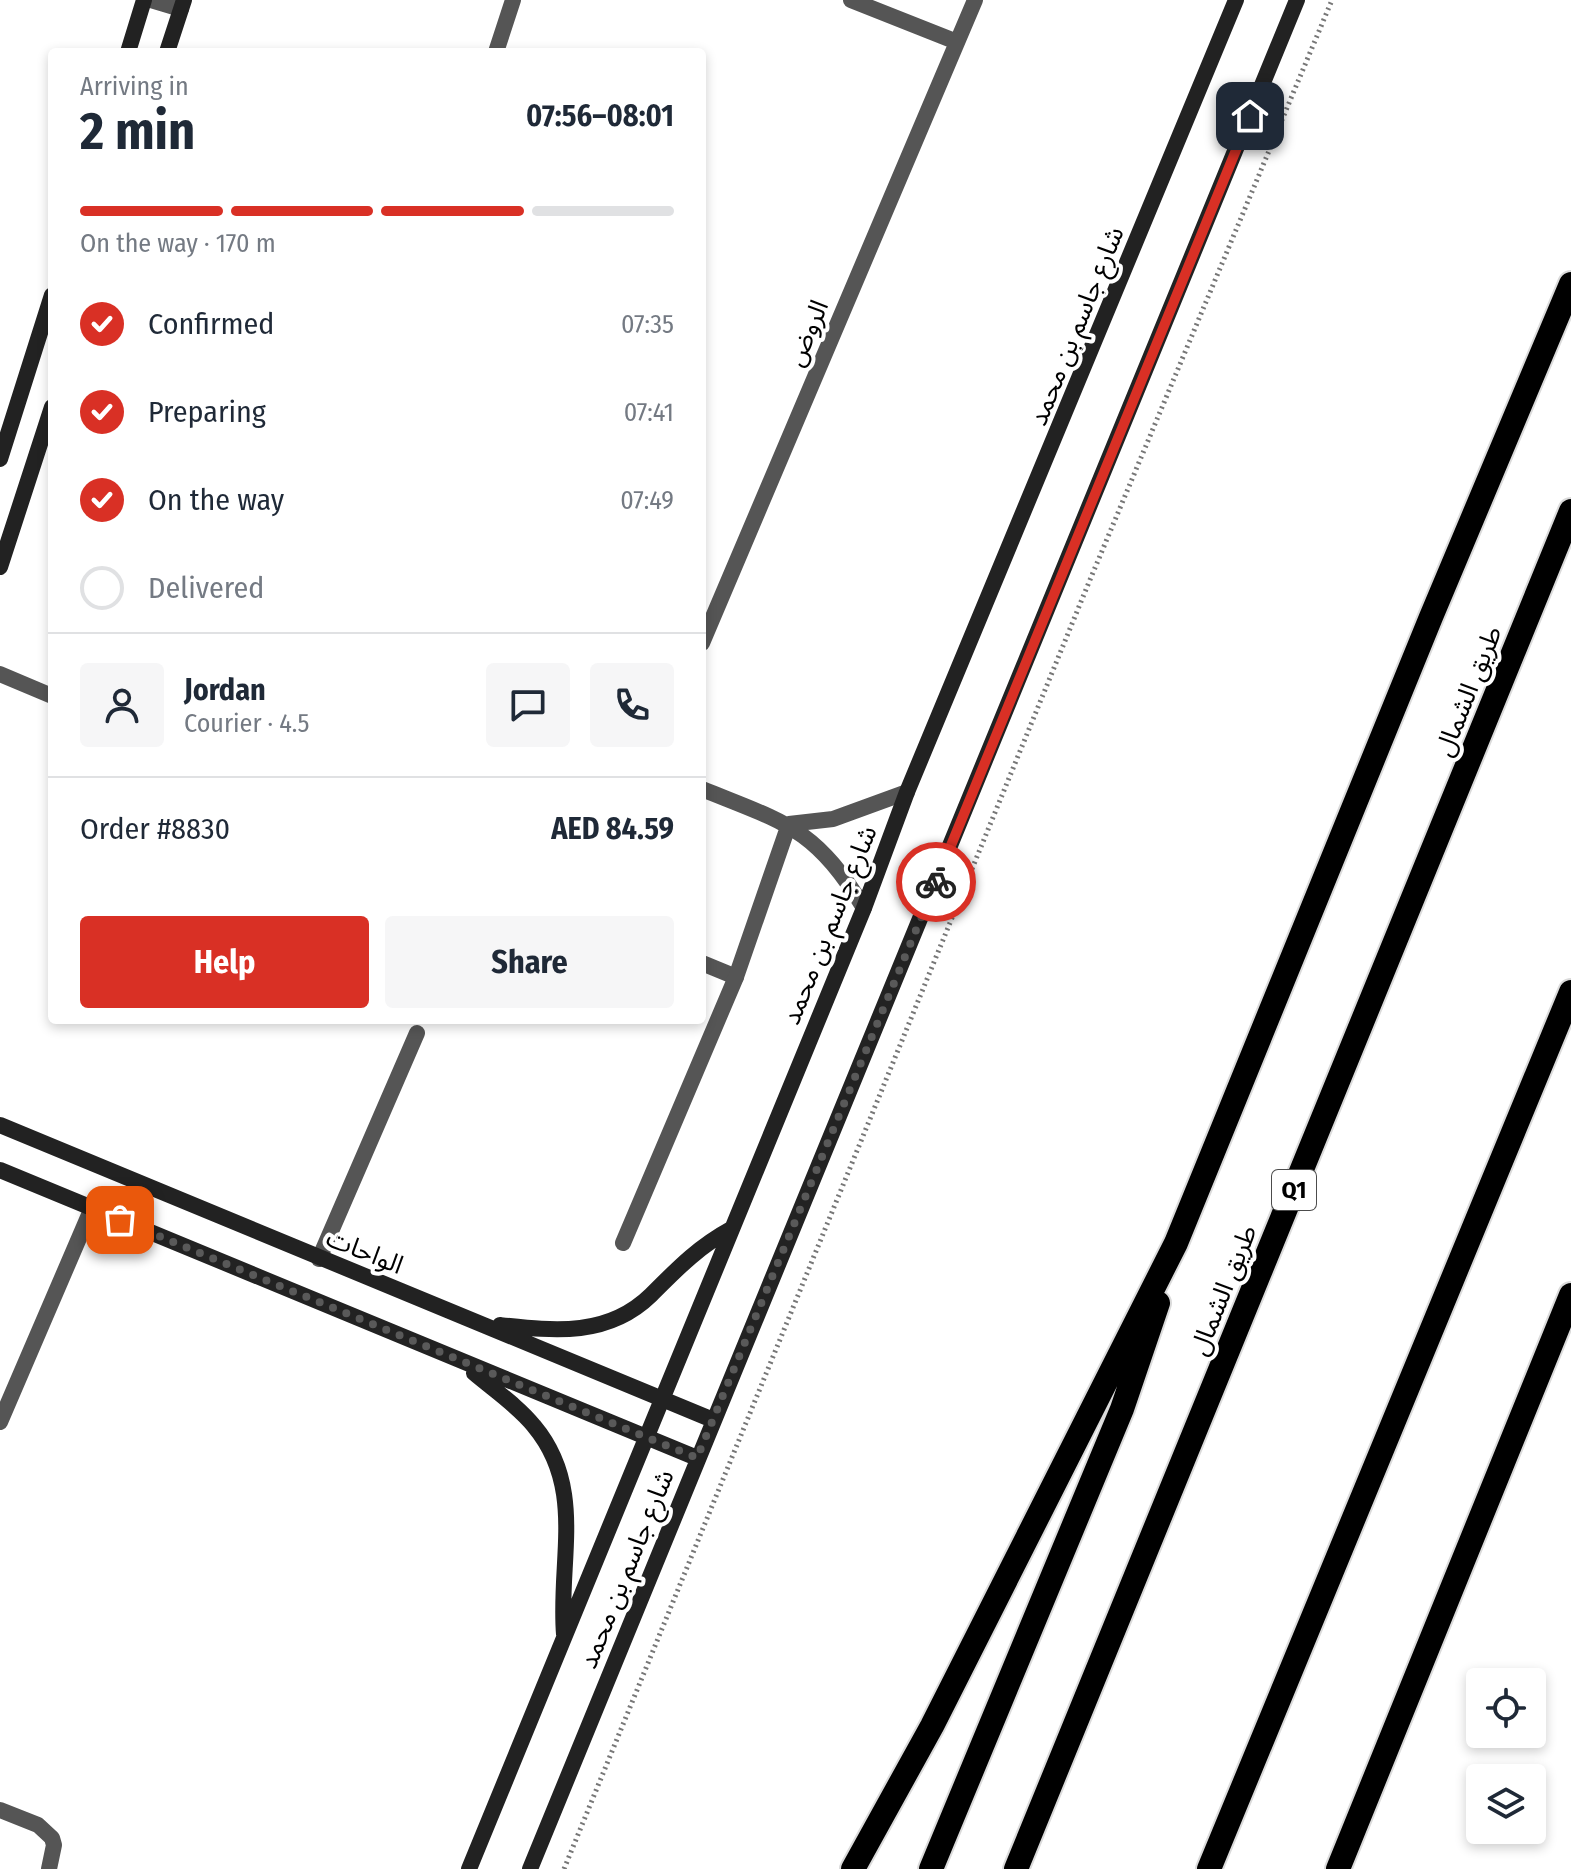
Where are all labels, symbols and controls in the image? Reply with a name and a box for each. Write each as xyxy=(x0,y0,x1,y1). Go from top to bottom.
text: Arriving in xyxy=(80,71,189,102)
pin xyxy=(1216,82,1284,150)
icon: home xyxy=(1228,94,1272,138)
text: 07:56–08:01 xyxy=(526,98,674,134)
text: 2 min xyxy=(80,100,195,163)
street label: شارع جاسم بن محمد xyxy=(1022,222,1134,432)
text: On the way · 170 m xyxy=(80,228,276,259)
street label: الروض xyxy=(780,295,835,371)
icon: check xyxy=(80,302,124,346)
text: Confirmed xyxy=(148,306,274,342)
text: 07:35 xyxy=(621,309,674,340)
icon: check xyxy=(80,390,124,434)
text: Preparing xyxy=(148,394,266,430)
text: 07:41 xyxy=(624,397,674,428)
icon: check xyxy=(80,478,124,522)
text: On the way xyxy=(148,482,284,518)
text: 07:49 xyxy=(620,485,674,516)
text: Delivered xyxy=(148,570,264,606)
street label: طريق الشمال xyxy=(1428,622,1509,761)
button: person xyxy=(80,663,164,747)
button: chat xyxy=(486,663,570,747)
button: phone xyxy=(590,663,674,747)
text: Jordan xyxy=(184,672,266,708)
text: Courier · 4.5 xyxy=(184,708,310,739)
text: Order #8830 xyxy=(80,811,230,847)
text: AED 84.59 xyxy=(551,811,674,847)
street label: شارع جاسم بن محمد xyxy=(775,821,887,1031)
courier xyxy=(896,842,976,922)
icon: bike xyxy=(914,860,958,904)
button: Help xyxy=(80,916,369,1008)
button: Share xyxy=(385,916,674,1008)
road number: Q1 xyxy=(1272,1170,1316,1210)
pin xyxy=(86,1186,154,1254)
icon: bag xyxy=(98,1198,142,1242)
street label: طريق الشمال xyxy=(1183,1221,1264,1360)
street label: الواحات xyxy=(322,1222,408,1281)
street label: شارع جاسم بن محمد xyxy=(572,1465,684,1675)
map controls xyxy=(1466,1668,1546,1844)
button: locate xyxy=(1466,1668,1546,1748)
button: layers xyxy=(1466,1764,1546,1844)

